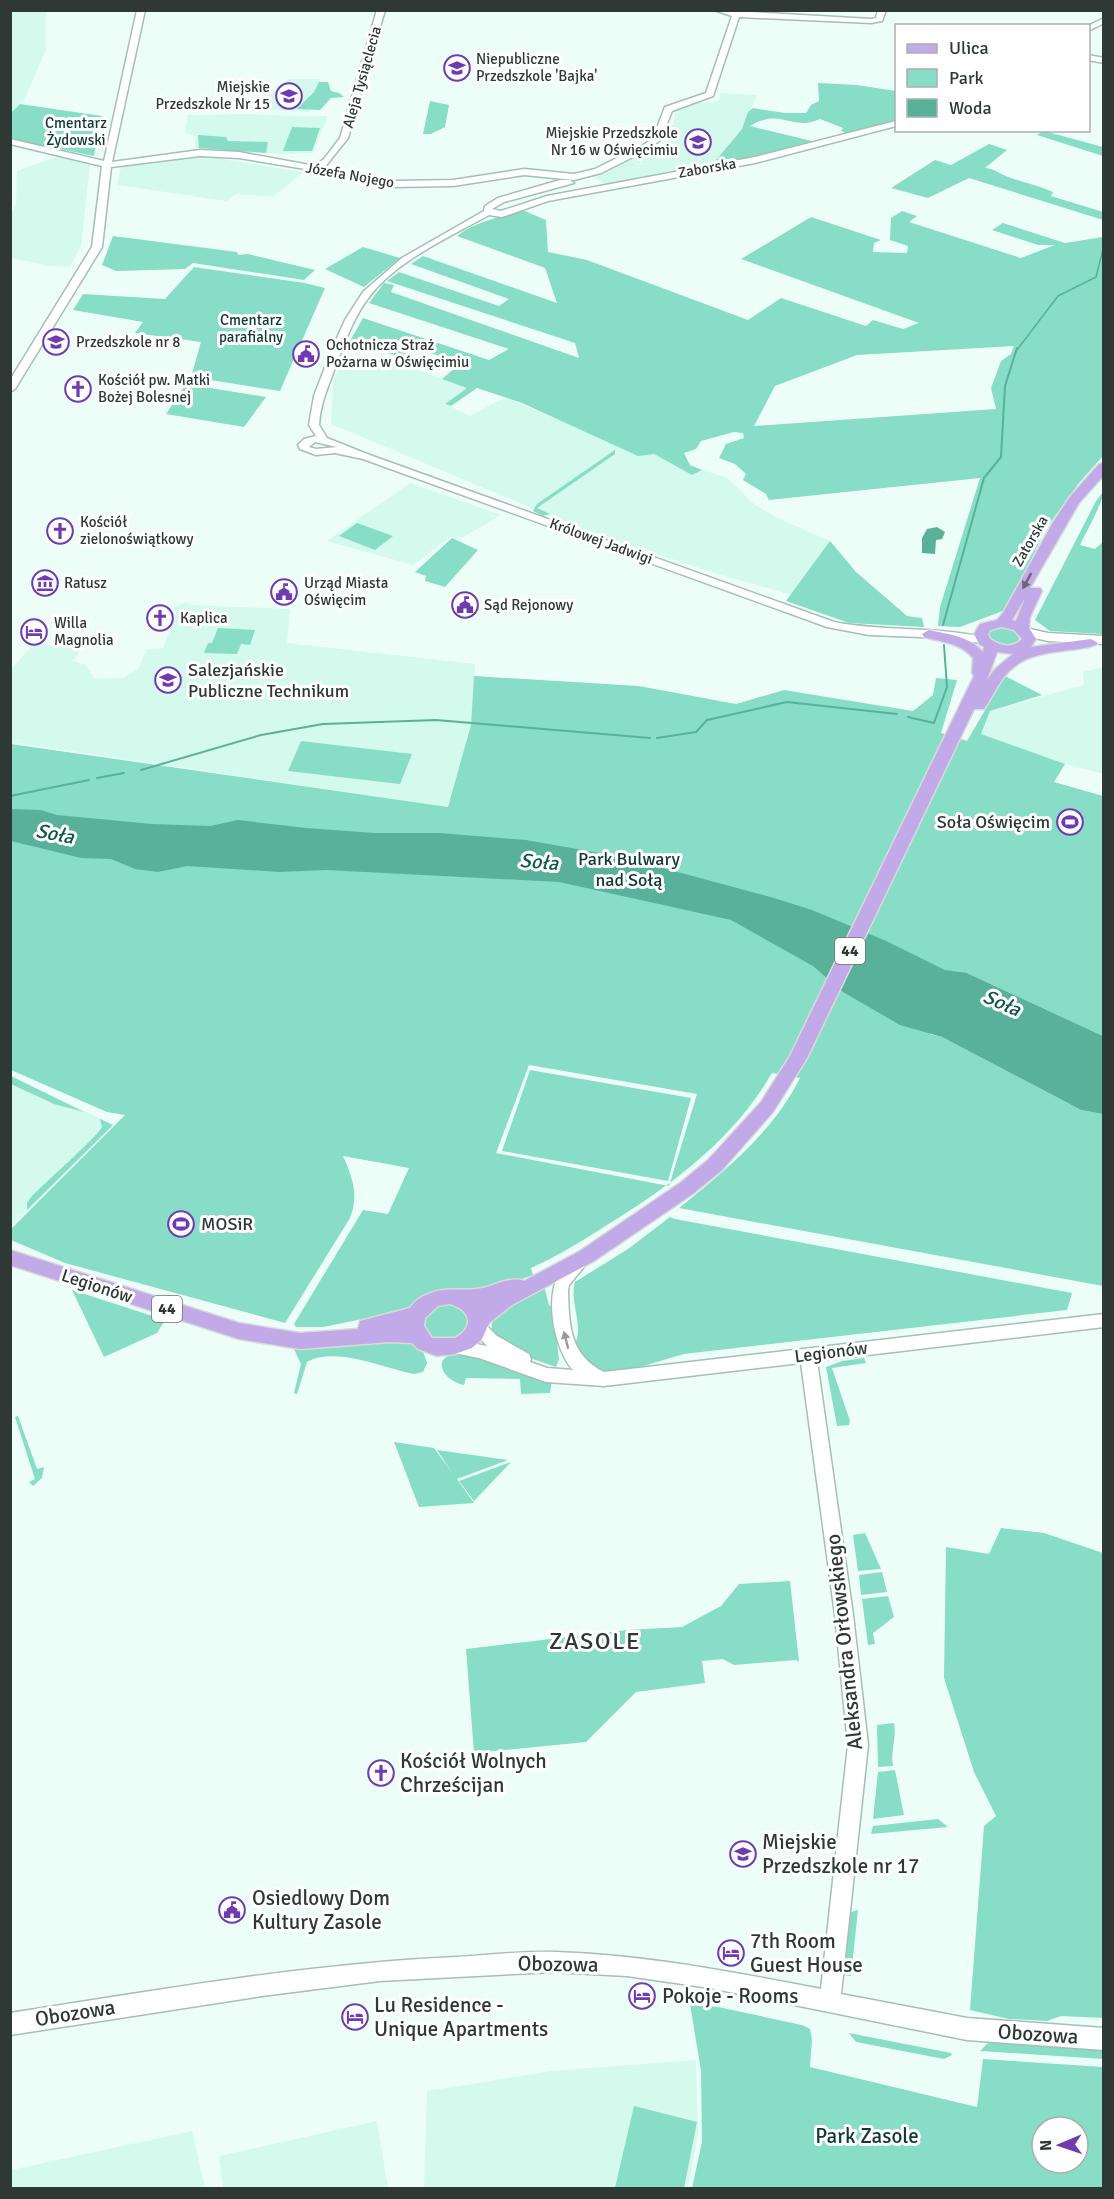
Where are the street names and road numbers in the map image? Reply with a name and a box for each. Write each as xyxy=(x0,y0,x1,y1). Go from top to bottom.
street label: Aleja Tysiąclecia xyxy=(339,24,385,130)
street label: Zaborska xyxy=(677,154,737,182)
street label: Józefa Nojego xyxy=(304,158,396,192)
street label: Zatorska xyxy=(1008,512,1052,570)
street label: Królowej Jadwigi xyxy=(547,514,655,568)
road number: 44 xyxy=(835,938,865,964)
street label: Legionów xyxy=(59,1264,135,1308)
road number: 44 xyxy=(152,1296,182,1322)
street label: Legionów xyxy=(793,1337,869,1367)
street label: Aleksandra Orłowskiego xyxy=(820,1533,868,1751)
street label: Obozowa xyxy=(517,1950,599,1978)
street label: Obozowa xyxy=(33,1994,117,2032)
street label: Obozowa xyxy=(997,2018,1079,2050)

